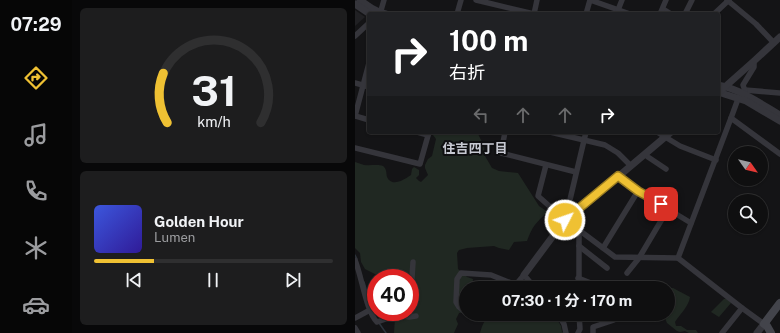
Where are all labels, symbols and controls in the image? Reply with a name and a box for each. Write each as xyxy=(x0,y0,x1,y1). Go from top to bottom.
text: 07:29 xyxy=(10,14,62,35)
text: 100 m xyxy=(449,24,528,57)
icon: right xyxy=(383,28,435,80)
text: 右折 xyxy=(449,62,485,83)
icon: directions xyxy=(22,64,50,92)
text: 31 xyxy=(191,66,236,115)
icon: left xyxy=(470,104,492,126)
icon: ahead xyxy=(512,104,534,126)
icon: ahead xyxy=(554,104,576,126)
icon: right xyxy=(596,104,618,126)
text: km/h xyxy=(197,113,230,130)
icon: music xyxy=(22,121,50,149)
district label: 住吉四丁目 xyxy=(442,141,508,156)
north arrow xyxy=(728,146,768,186)
map controls xyxy=(728,146,768,234)
icon: phone xyxy=(22,177,50,205)
pin xyxy=(644,187,678,221)
icon: arrive xyxy=(650,193,672,215)
button: search xyxy=(728,194,768,234)
position arrow xyxy=(544,199,586,241)
text: Golden Hour xyxy=(154,213,244,230)
text: Lumen xyxy=(154,230,195,245)
icon: climate xyxy=(22,234,50,262)
icon: previous xyxy=(123,269,145,291)
icon: pause xyxy=(202,269,224,291)
icon: next xyxy=(282,269,304,291)
speed limit sign: 40 xyxy=(367,269,419,321)
icon: car xyxy=(22,291,50,319)
text: 07:30 · 1 分 · 170 m xyxy=(502,292,632,309)

